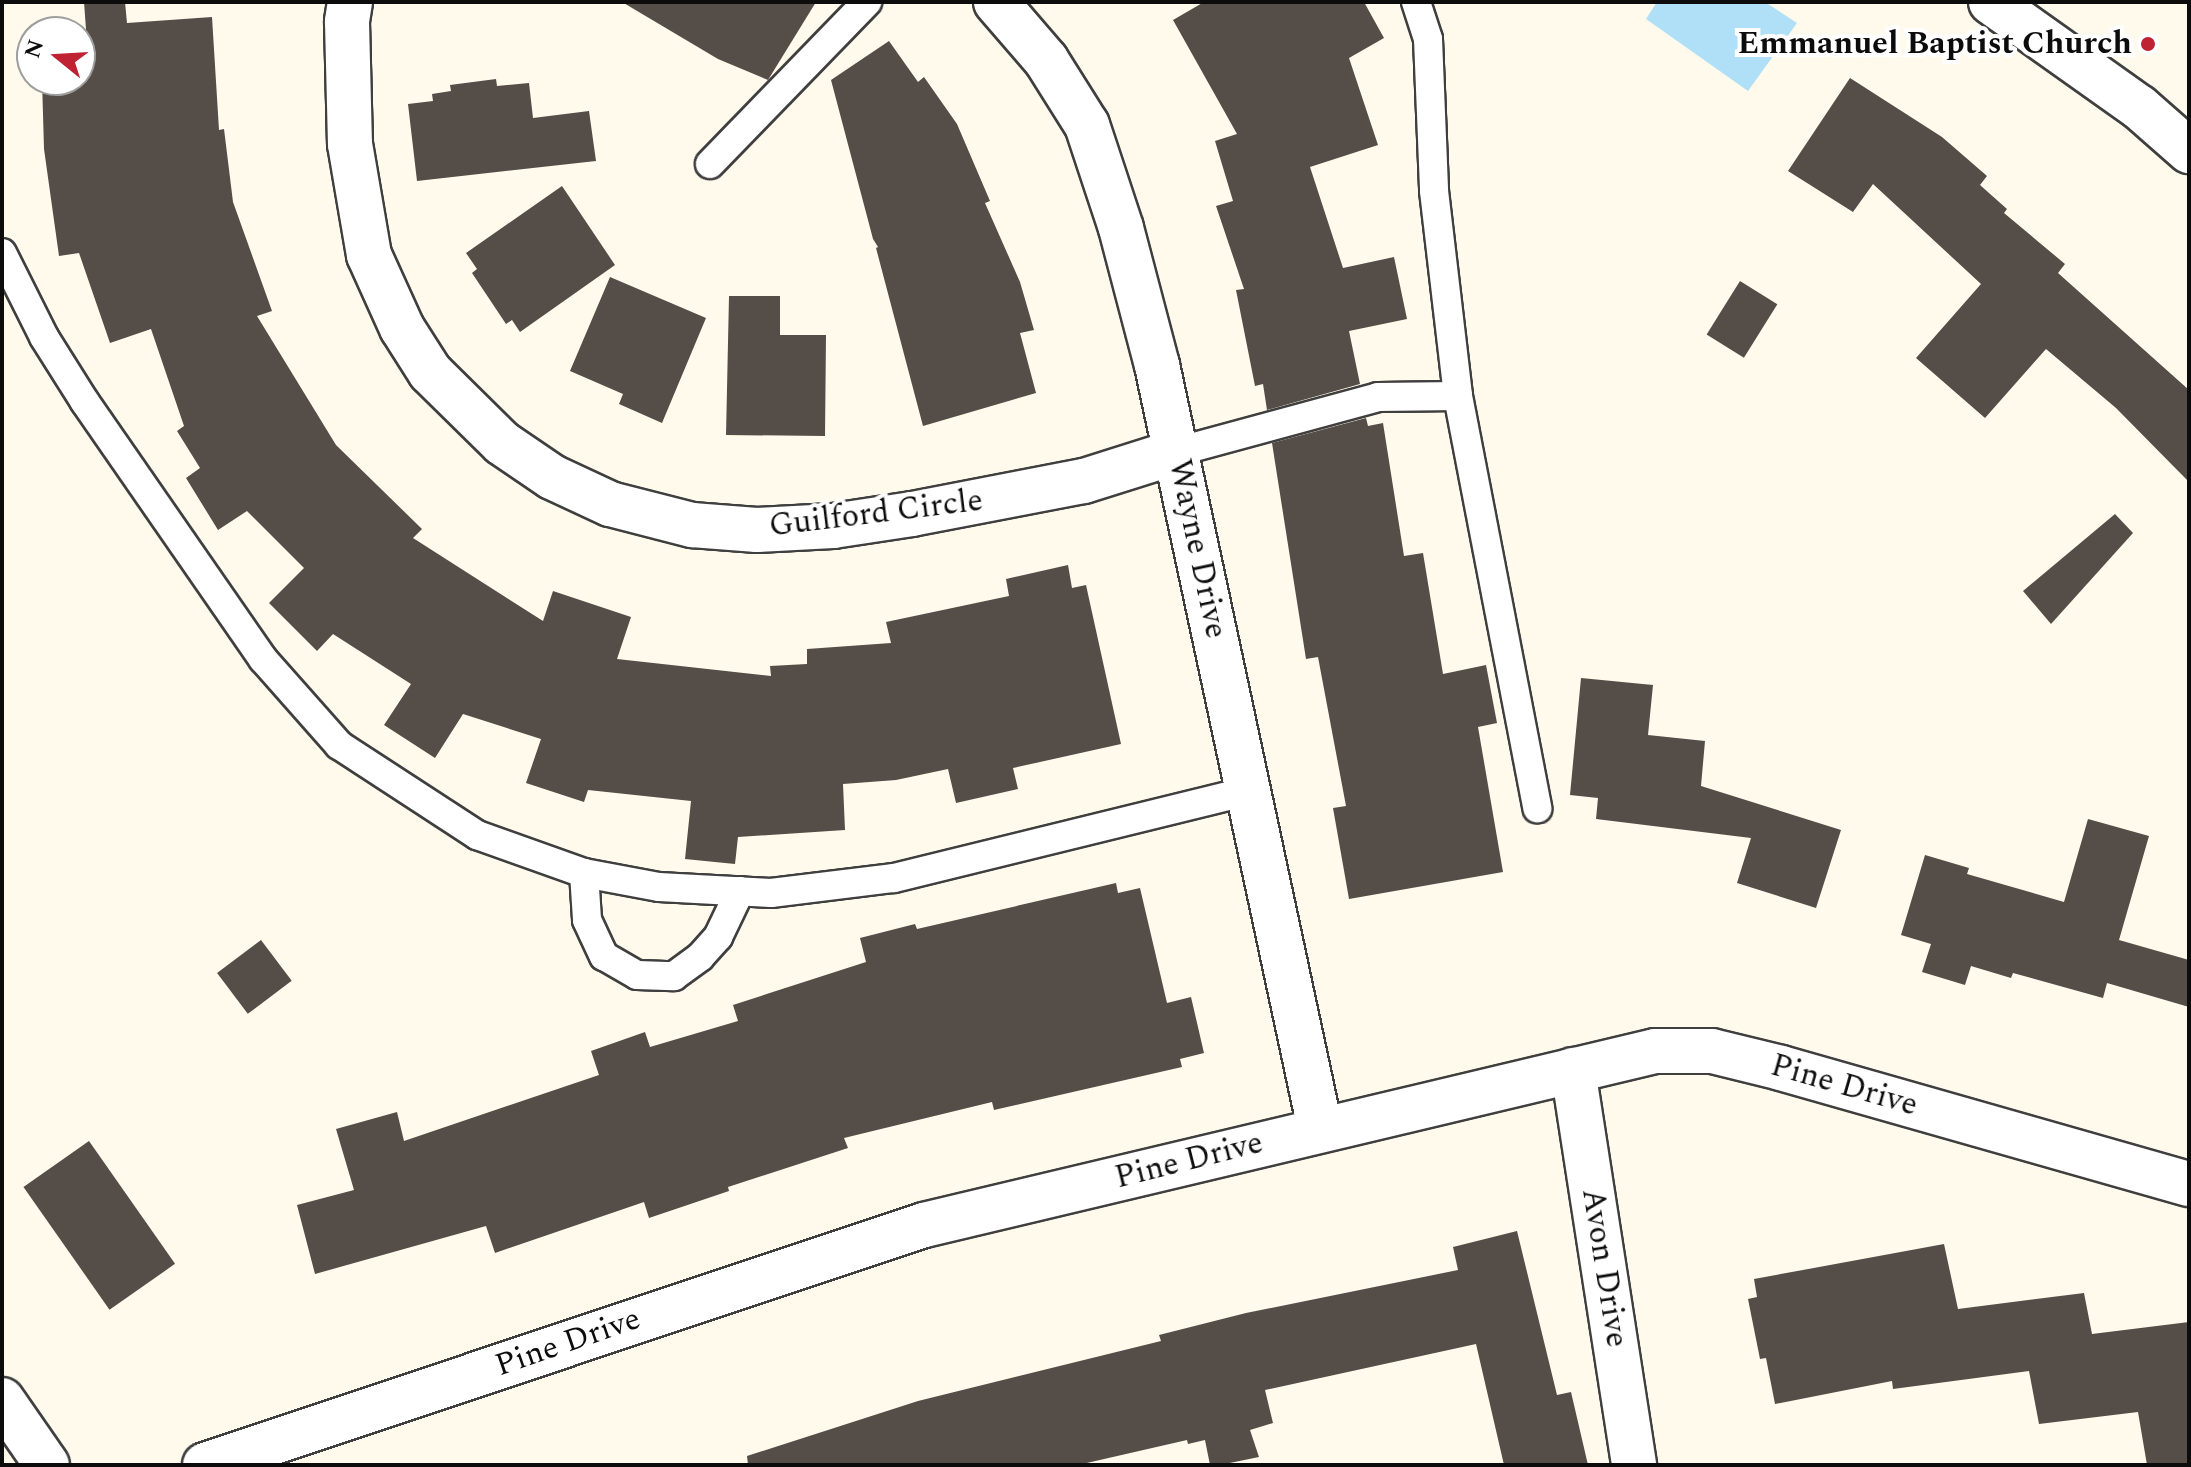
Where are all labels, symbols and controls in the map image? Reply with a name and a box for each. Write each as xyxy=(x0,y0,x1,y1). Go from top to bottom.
north arrow xyxy=(16,16,96,96)
place label: Emmanuel Baptist Church xyxy=(1738,25,2132,63)
text: N xyxy=(16,35,53,63)
marker: Emmanuel Baptist Church xyxy=(2139,35,2157,53)
street label: Wayne Drive xyxy=(1159,456,1235,642)
street label: Guilford Circle xyxy=(767,482,985,546)
street label: Pine Drive xyxy=(1766,1047,1922,1125)
street label: Pine Drive xyxy=(1111,1124,1267,1198)
street label: Avon Drive xyxy=(1572,1186,1636,1350)
street label: Pine Drive xyxy=(490,1300,646,1386)

